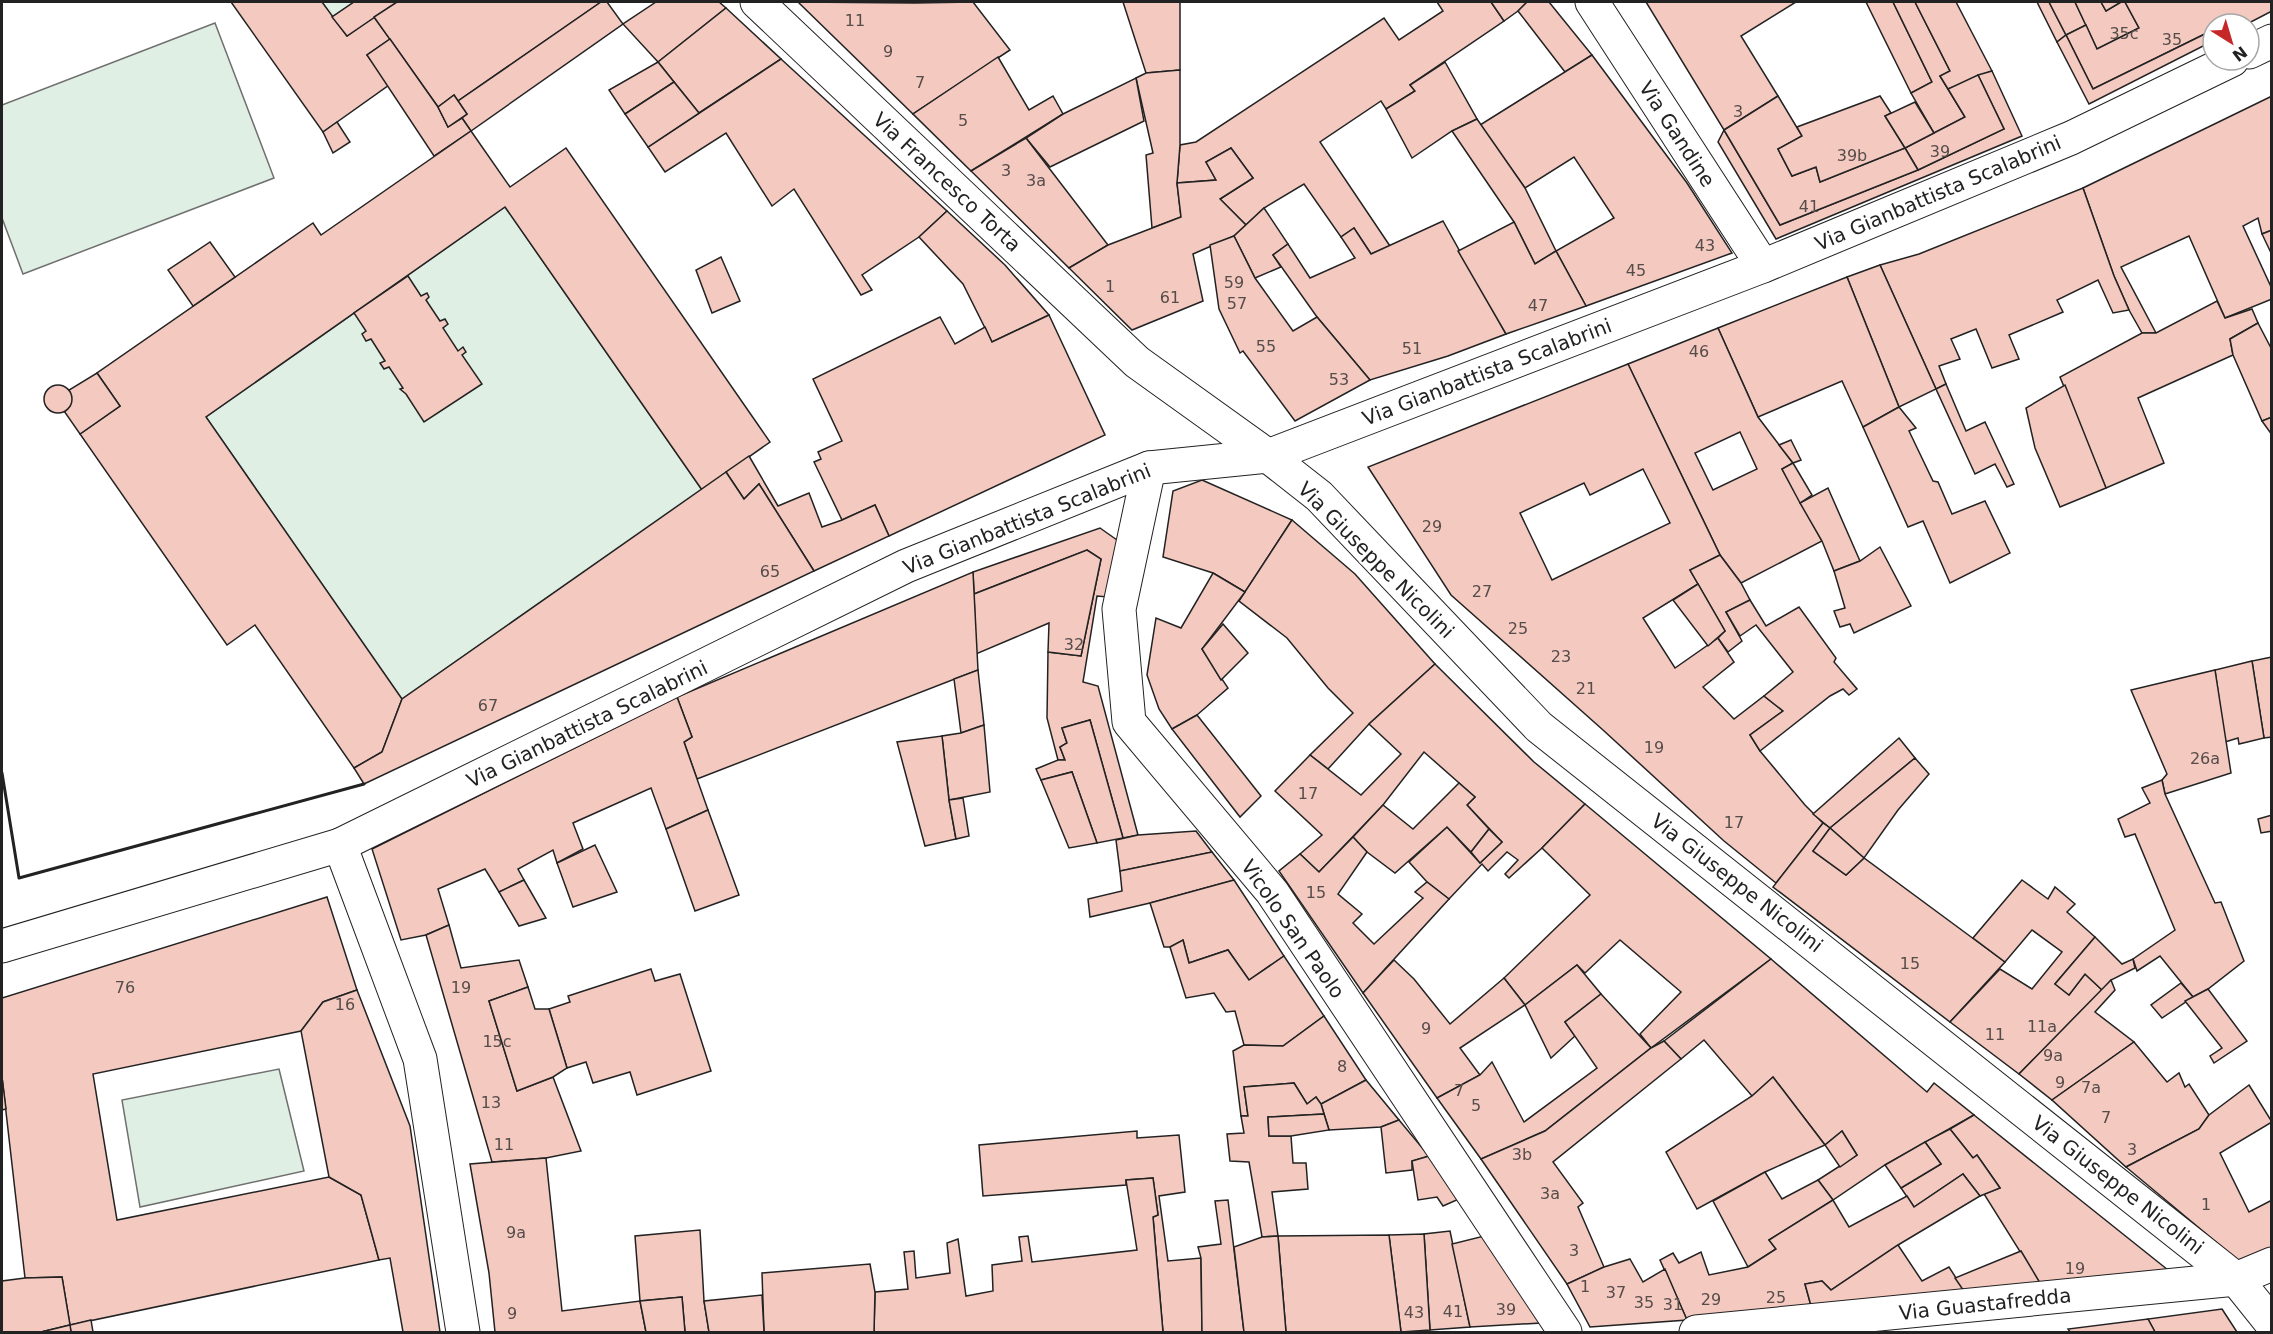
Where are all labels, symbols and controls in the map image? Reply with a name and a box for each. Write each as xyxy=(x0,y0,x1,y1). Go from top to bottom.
house number: 11 xyxy=(845,11,865,30)
north arrow xyxy=(2201,12,2261,72)
house number: 35c xyxy=(2109,24,2139,43)
house number: 35 xyxy=(2162,30,2182,49)
house number: 9 xyxy=(883,42,893,61)
text: N xyxy=(2229,42,2251,65)
house number: 7 xyxy=(915,73,925,92)
street label: Via Gandine xyxy=(1634,77,1720,191)
house number: 3 xyxy=(1733,102,1743,121)
street label: Via Francesco Torta xyxy=(868,107,1026,257)
house number: 5 xyxy=(958,111,968,130)
street label: Via Gianbattista Scalabrini xyxy=(1811,130,2065,256)
house number: 39 xyxy=(1930,142,1950,161)
house number: 39b xyxy=(1837,146,1867,165)
house number: 3 xyxy=(1001,161,1011,180)
house number: 3a xyxy=(1026,171,1046,190)
house number: 41 xyxy=(1799,197,1819,216)
house number: 43 xyxy=(1695,236,1715,255)
house number: 45 xyxy=(1626,261,1646,280)
house number: 59 xyxy=(1224,273,1244,292)
house number: 1 xyxy=(1105,277,1115,296)
house number: 61 xyxy=(1160,288,1180,307)
house number: 57 xyxy=(1227,294,1247,313)
house number: 47 xyxy=(1528,296,1548,315)
street label: Via Gianbattista Scalabrini xyxy=(1359,313,1615,431)
house number: 55 xyxy=(1256,337,1276,356)
house number: 51 xyxy=(1402,339,1422,358)
house number: 46 xyxy=(1689,342,1709,361)
house number: 53 xyxy=(1329,370,1349,389)
street label: Via Gianbattista Scalabrini xyxy=(900,458,1154,580)
street label: Via Giuseppe Nicolini xyxy=(1293,477,1459,643)
house number: 29 xyxy=(1422,517,1442,536)
house number: 65 xyxy=(760,562,780,581)
house number: 27 xyxy=(1472,582,1492,601)
house number: 25 xyxy=(1508,619,1528,638)
house number: 32 xyxy=(1064,635,1084,654)
house number: 23 xyxy=(1551,647,1571,666)
street label: Via Gianbattista Scalabrini xyxy=(463,655,711,793)
house number: 21 xyxy=(1576,679,1596,698)
house number: 67 xyxy=(478,696,498,715)
house number: 19 xyxy=(1644,738,1664,757)
house number: 26a xyxy=(2190,749,2220,768)
house number: 17 xyxy=(1298,784,1318,803)
street label: Via Giuseppe Nicolini xyxy=(1646,809,1828,957)
house number: 17 xyxy=(1724,813,1744,832)
street label: Vicolo San Paolo xyxy=(1236,855,1350,1003)
house number: 15 xyxy=(1306,883,1326,902)
house number: 15 xyxy=(1900,954,1920,973)
house number: 76 xyxy=(115,978,135,997)
house number: 19 xyxy=(451,978,471,997)
house number: 16 xyxy=(335,995,355,1014)
house number: 11a xyxy=(2027,1017,2057,1036)
house number: 9 xyxy=(1421,1019,1431,1038)
house number: 11 xyxy=(1985,1025,2005,1044)
house number: 15c xyxy=(482,1032,512,1051)
house number: 9a xyxy=(2043,1046,2063,1065)
house number: 8 xyxy=(1337,1057,1347,1076)
house number: 9 xyxy=(2055,1073,2065,1092)
house number: 7a xyxy=(2081,1078,2101,1097)
house number: 7 xyxy=(1454,1081,1464,1100)
house number: 13 xyxy=(481,1093,501,1112)
house number: 5 xyxy=(1471,1096,1481,1115)
house number: 7 xyxy=(2101,1108,2111,1127)
street label: Via Giuseppe Nicolini xyxy=(2027,1111,2209,1259)
house number: 11 xyxy=(494,1135,514,1154)
house number: 3 xyxy=(2127,1140,2137,1159)
house number: 3b xyxy=(1512,1145,1532,1164)
house number: 3a xyxy=(1540,1184,1560,1203)
house number: 1 xyxy=(2201,1195,2211,1214)
house number: 9a xyxy=(506,1223,526,1242)
house number: 3 xyxy=(1569,1241,1579,1260)
house number: 19 xyxy=(2065,1259,2085,1278)
house number: 1 xyxy=(1580,1277,1590,1296)
house number: 37 xyxy=(1606,1283,1626,1302)
street label: Via Guastafredda xyxy=(1898,1283,2072,1325)
house number: 25 xyxy=(1766,1288,1786,1307)
house number: 29 xyxy=(1701,1290,1721,1309)
house number: 35 xyxy=(1634,1293,1654,1312)
house number: 31 xyxy=(1663,1295,1683,1314)
house number: 39 xyxy=(1496,1300,1516,1319)
house number: 41 xyxy=(1443,1302,1463,1321)
house number: 43 xyxy=(1404,1303,1424,1322)
house number: 9 xyxy=(507,1304,517,1323)

